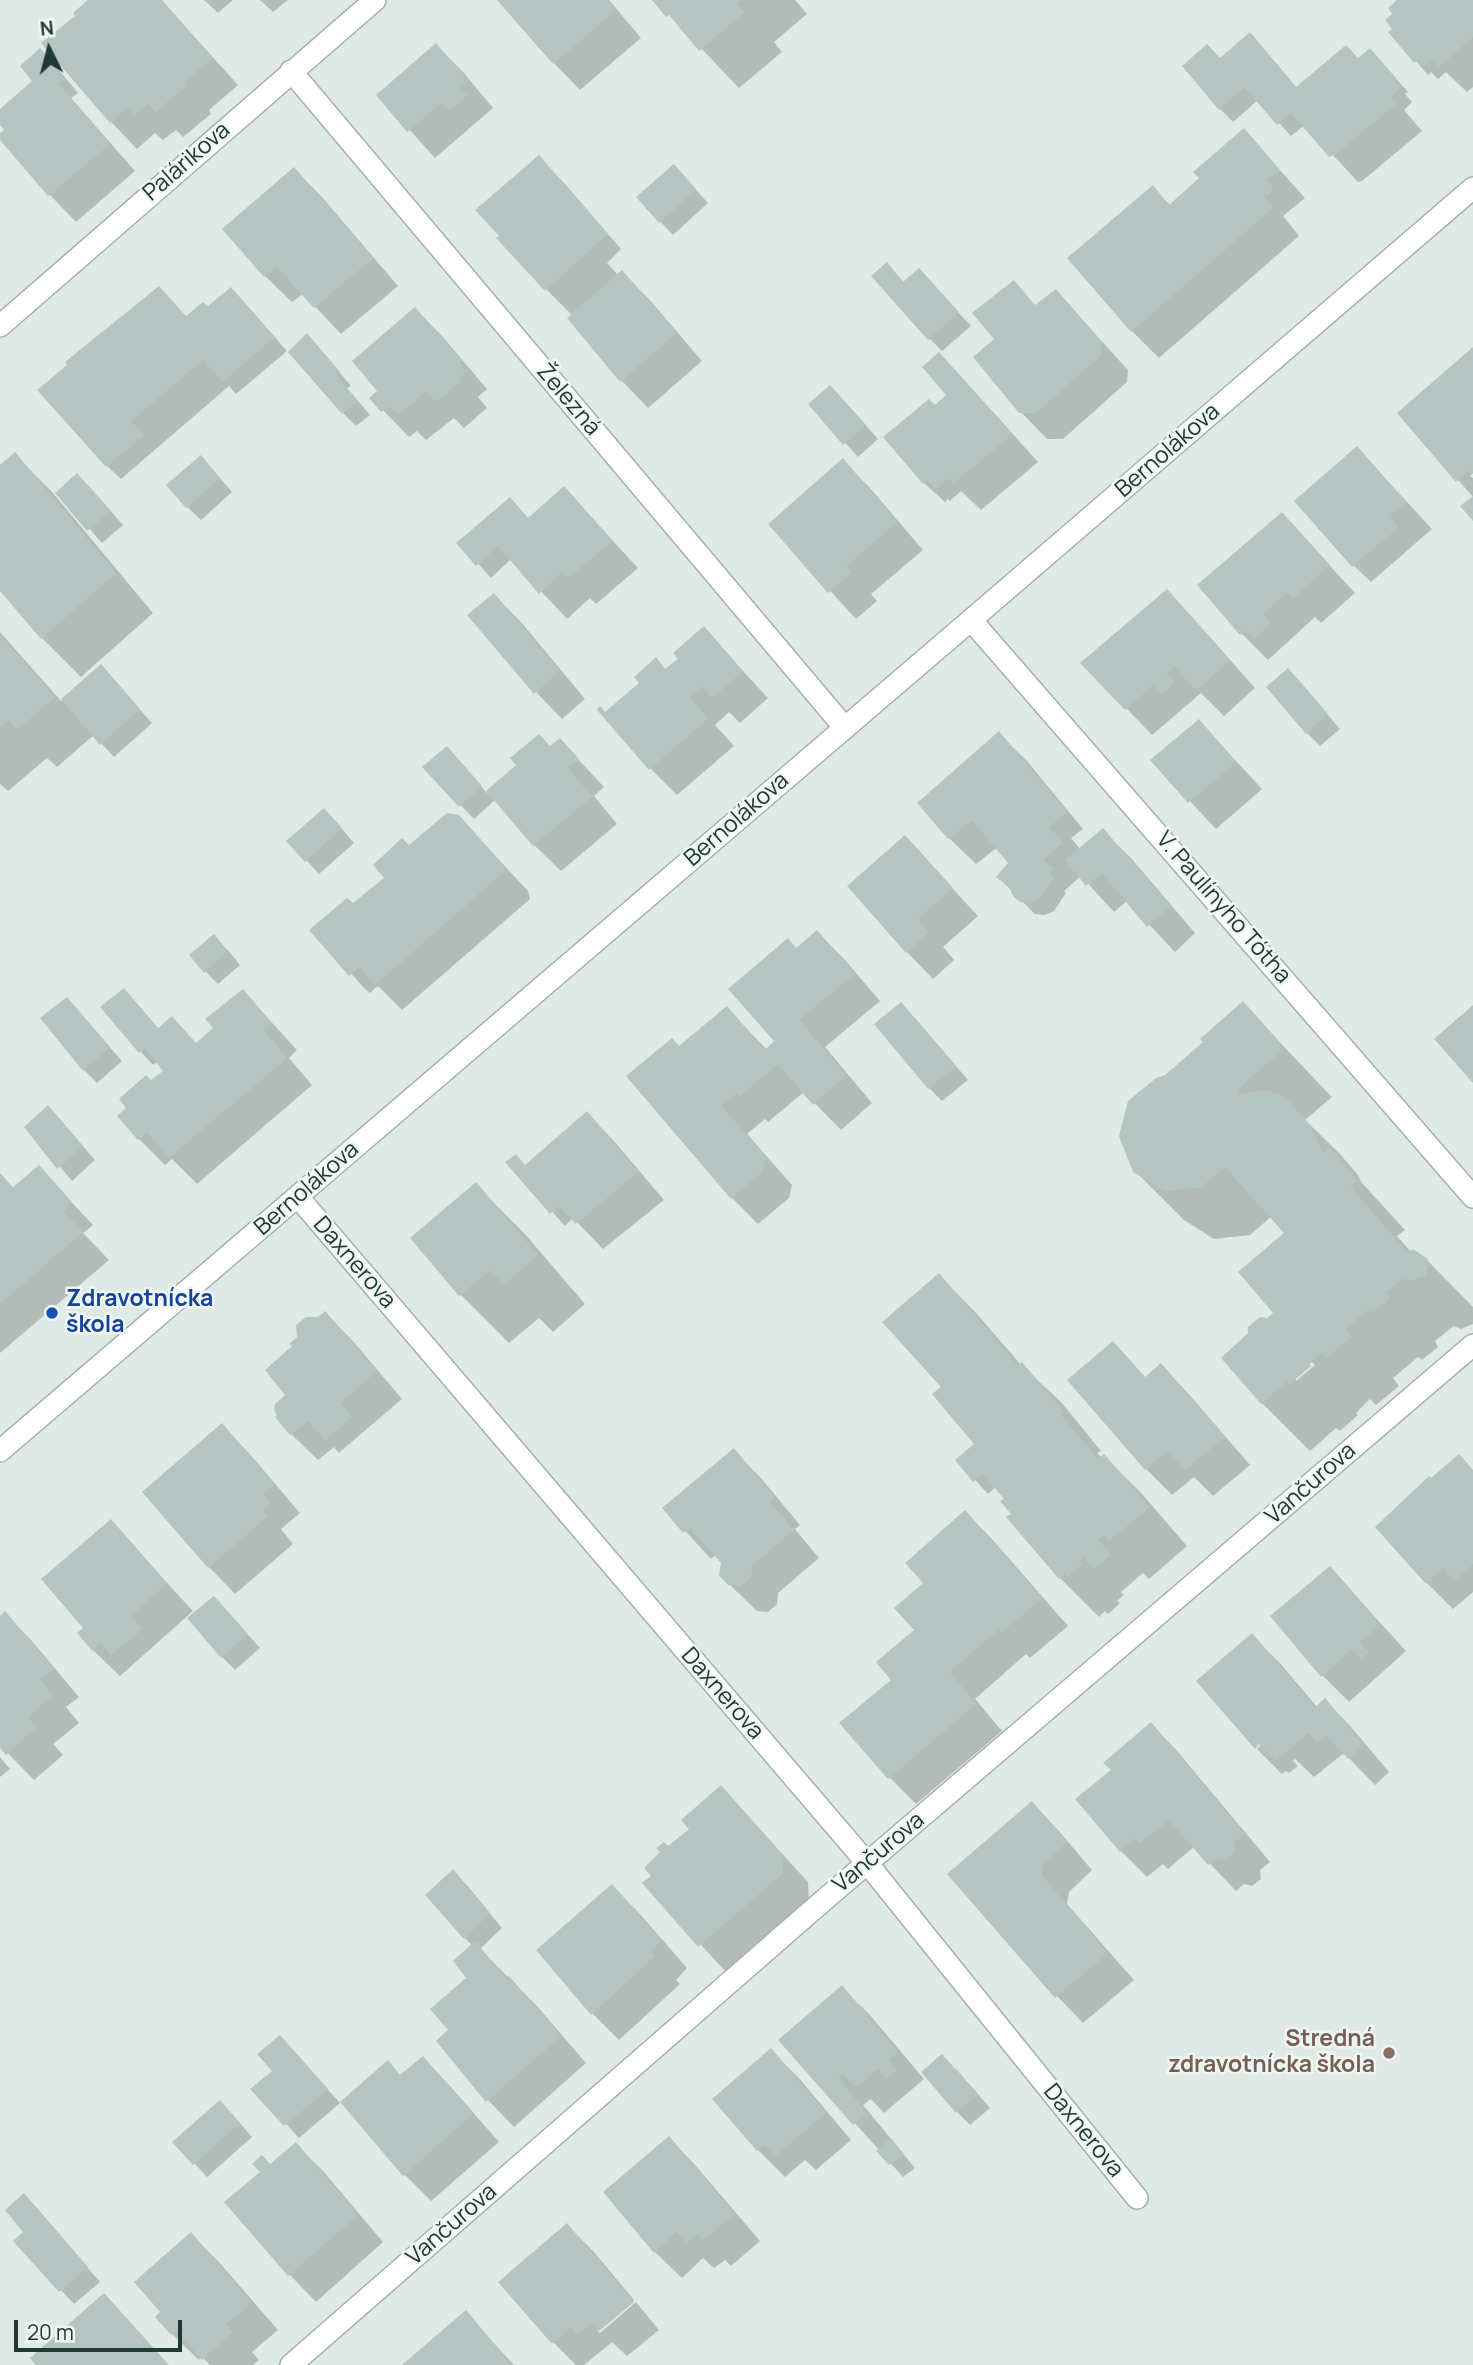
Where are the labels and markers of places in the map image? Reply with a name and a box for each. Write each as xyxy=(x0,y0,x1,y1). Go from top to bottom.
place label: Zdravotnícka škola xyxy=(66,1286,213,1340)
marker: Zdravotnícka škola xyxy=(44,1305,60,1321)
place label: Stredná zdravotnícka škola xyxy=(1169,2026,1375,2080)
marker: Stredná zdravotnícka škola xyxy=(1381,2045,1397,2061)

